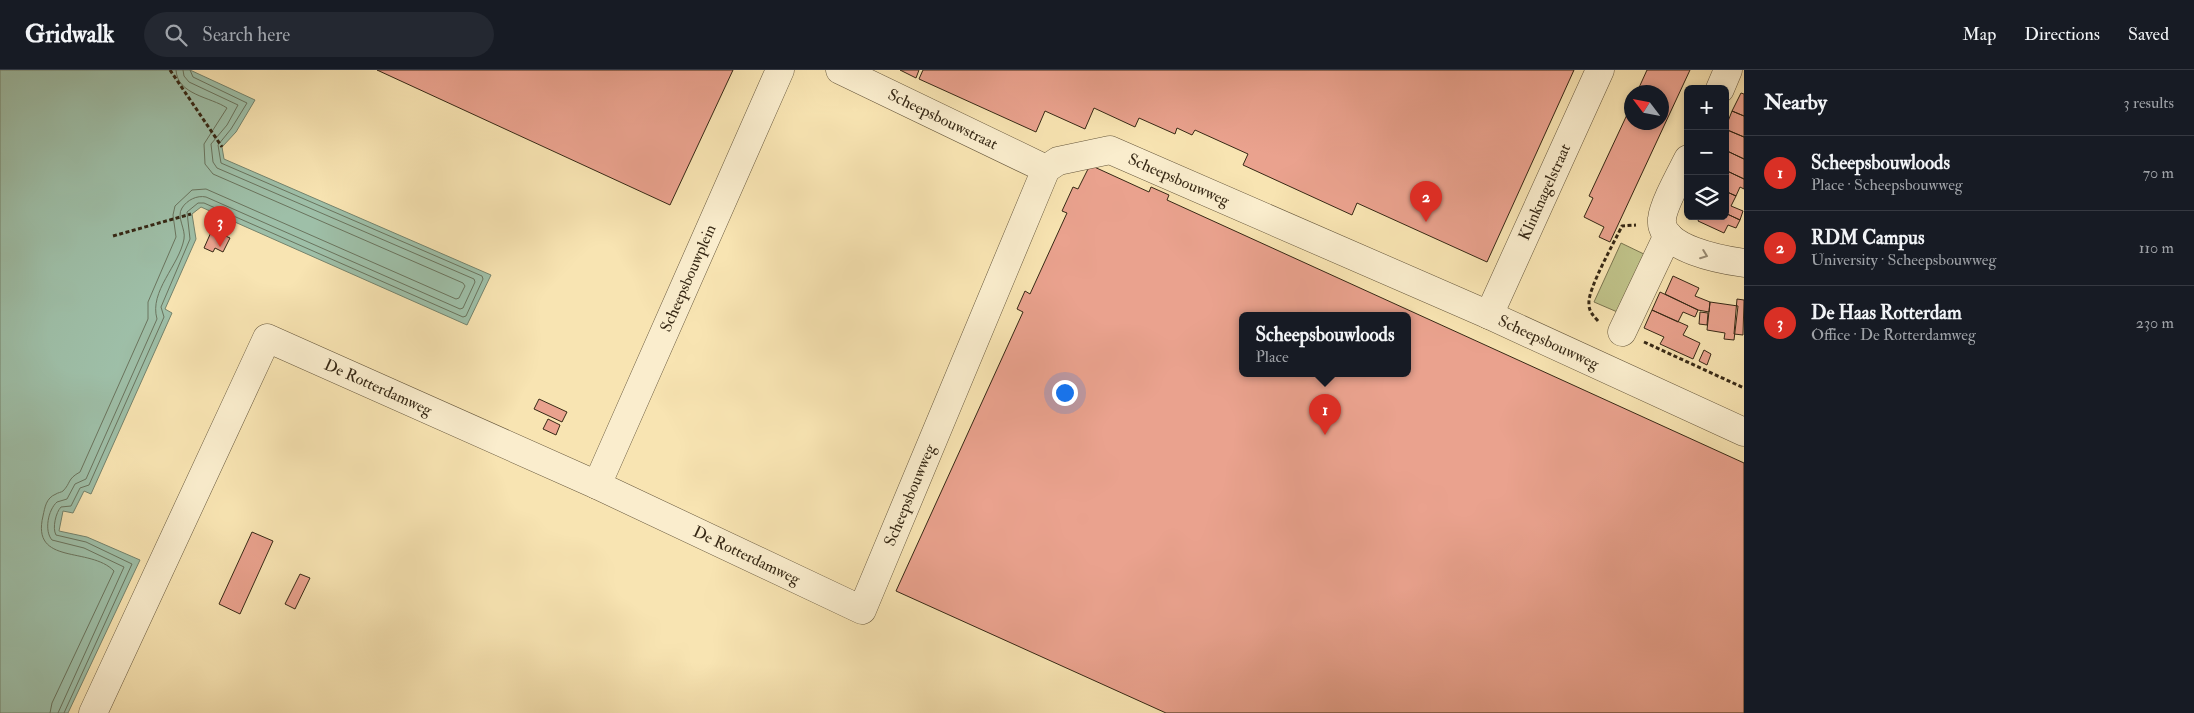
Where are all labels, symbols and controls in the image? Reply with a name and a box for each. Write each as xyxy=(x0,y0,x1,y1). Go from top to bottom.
search box xyxy=(144,12,494,57)
text: Gridwalk xyxy=(25,19,114,50)
icon: search xyxy=(162,21,190,49)
text: Search here xyxy=(202,23,290,47)
text: Map xyxy=(1963,23,1996,46)
text: Directions xyxy=(2024,23,2100,46)
text: Saved xyxy=(2128,23,2169,46)
street label: Scheepsbouwstraat xyxy=(885,85,1001,154)
north arrow xyxy=(1624,85,1669,130)
map controls xyxy=(1684,85,1729,220)
button: + xyxy=(1684,85,1729,130)
text: Nearby xyxy=(1764,89,1827,116)
text: 3 results xyxy=(2123,93,2174,113)
button: − xyxy=(1684,130,1729,175)
street label: Klinknagelstraat xyxy=(1514,141,1575,243)
street label: Scheepsbouwweg xyxy=(1125,149,1234,211)
text: Scheepsbouwloods xyxy=(1811,151,1950,175)
text: 1 xyxy=(1777,163,1783,183)
text: 70 m xyxy=(2143,163,2174,183)
button: layers xyxy=(1684,175,1729,220)
text: Place · Scheepsbouwweg xyxy=(1811,175,1963,195)
pin: 2 xyxy=(1410,181,1442,222)
pin: 3 xyxy=(204,206,236,247)
street label: Scheepsbouwplein xyxy=(656,221,721,335)
text: RDM Campus xyxy=(1811,226,1924,250)
text: 2 xyxy=(1776,238,1784,258)
text: 110 m xyxy=(2139,238,2174,258)
one-way arrow xyxy=(1699,248,1708,259)
text: University · Scheepsbouwweg xyxy=(1811,250,1996,270)
text: De Haas Rotterdam xyxy=(1811,301,1962,325)
street label: Scheepsbouwweg xyxy=(1495,311,1603,375)
popup xyxy=(1239,312,1411,377)
text: 3 xyxy=(1777,313,1783,333)
text: 230 m xyxy=(2136,313,2174,333)
text: Scheepsbouwloods xyxy=(1256,323,1394,347)
text: Office · De Rotterdamweg xyxy=(1811,325,1976,345)
text: Place xyxy=(1256,347,1289,367)
street label: De Rotterdamweg xyxy=(321,355,436,421)
your location xyxy=(1052,380,1078,406)
pin: 1 xyxy=(1309,394,1341,435)
street label: Scheepsbouwweg xyxy=(880,440,940,549)
street label: De Rotterdamweg xyxy=(690,522,804,590)

